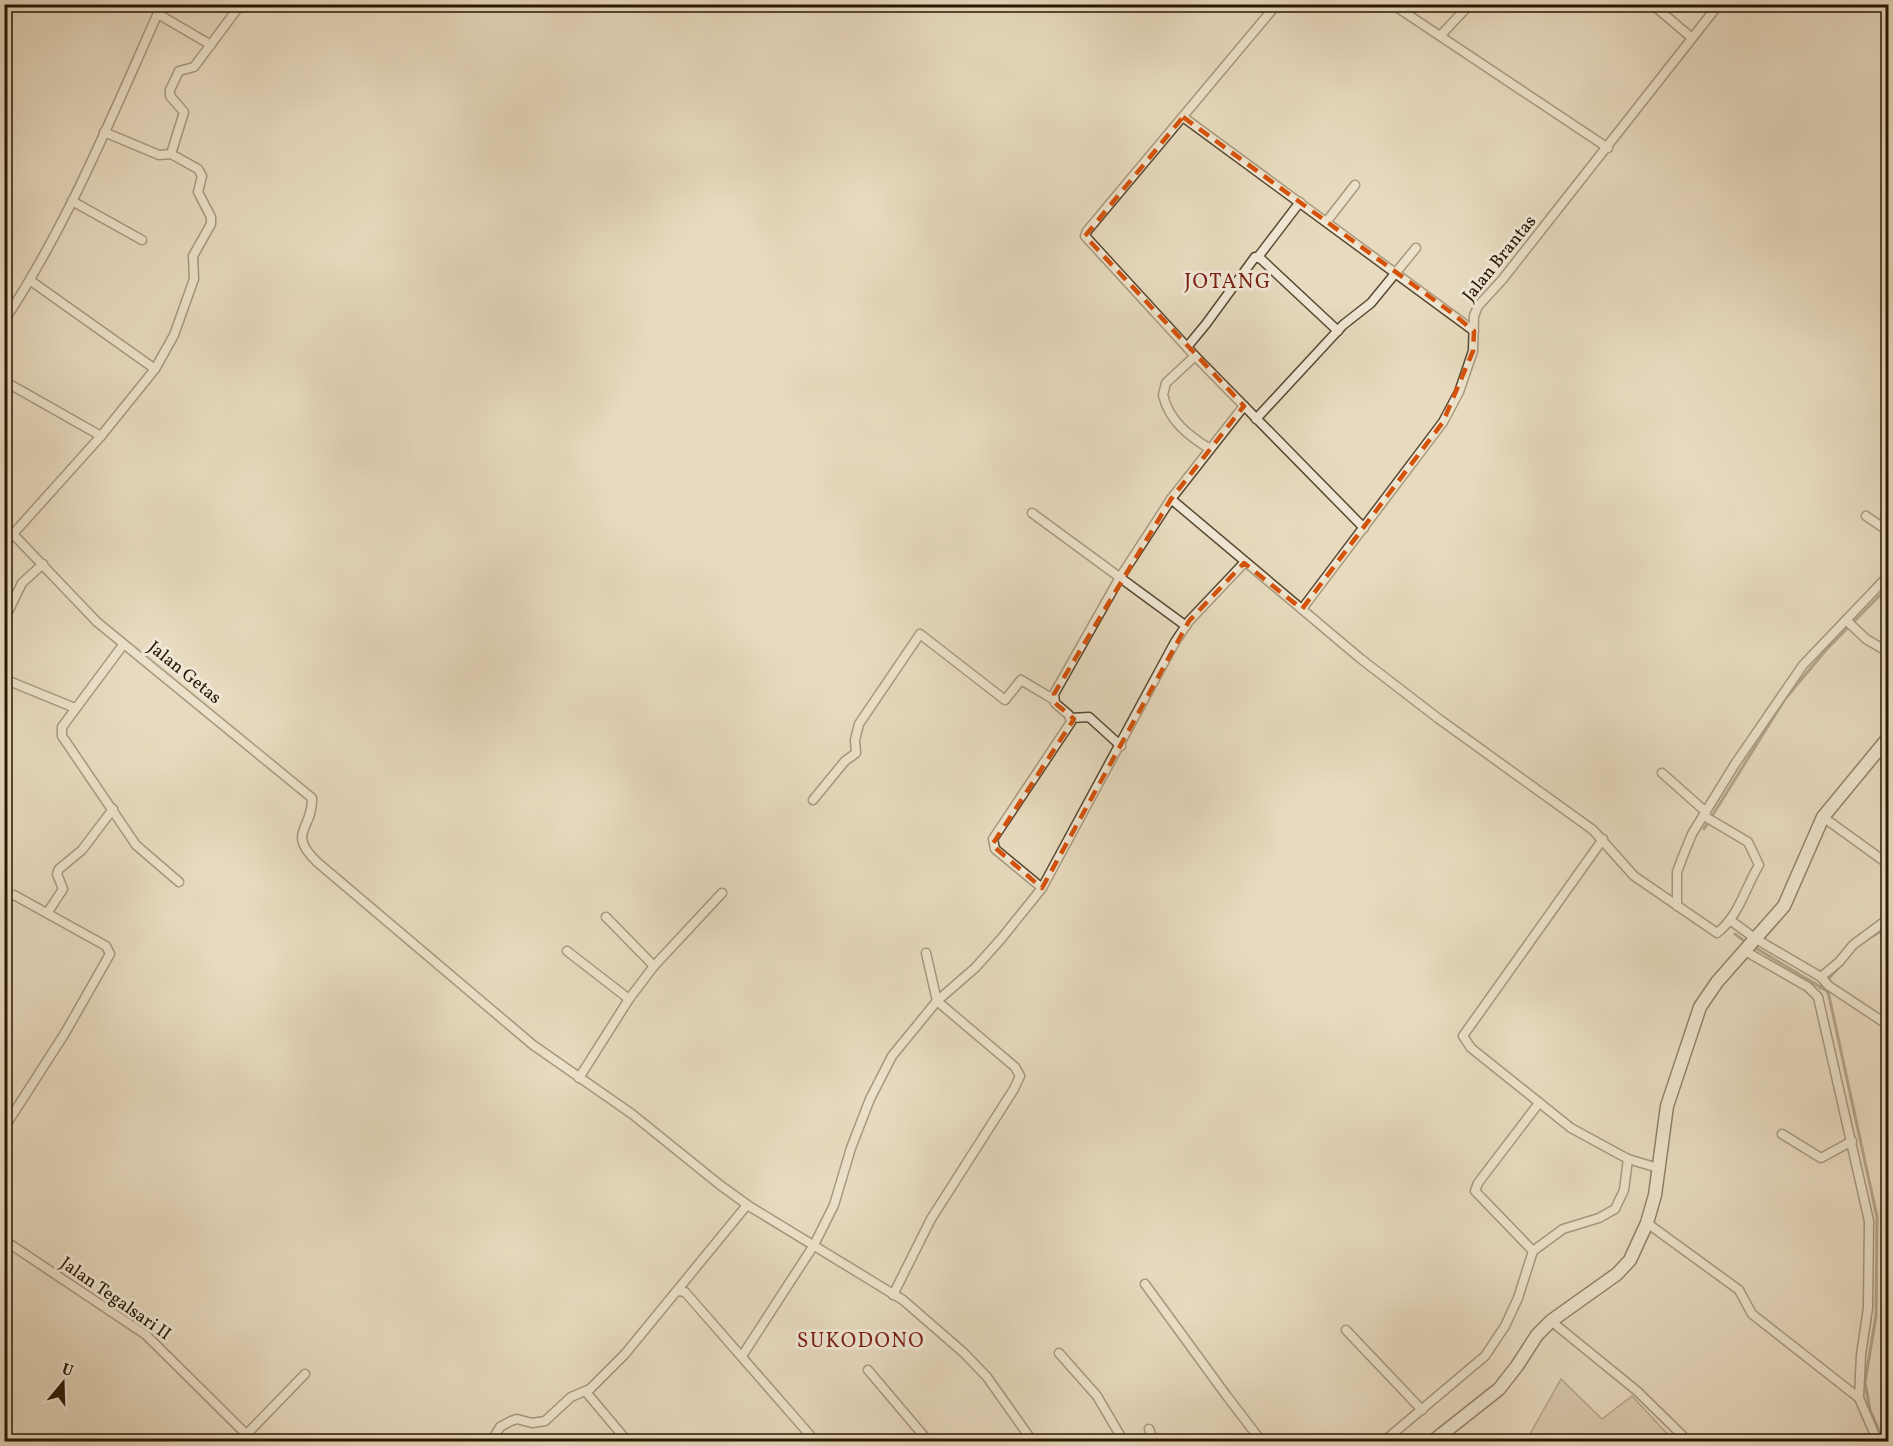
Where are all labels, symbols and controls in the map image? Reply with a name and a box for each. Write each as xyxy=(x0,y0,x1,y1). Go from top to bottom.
street label: Jalan Brantas xyxy=(1457,210,1543,308)
district label: JOTANG xyxy=(1184,268,1272,297)
street label: Jalan Getas xyxy=(142,636,226,711)
street label: Jalan Tegalsari II xyxy=(55,1252,176,1347)
district label: SUKODONO xyxy=(797,1327,925,1356)
north arrow xyxy=(33,1353,93,1413)
text: U xyxy=(58,1359,76,1383)

